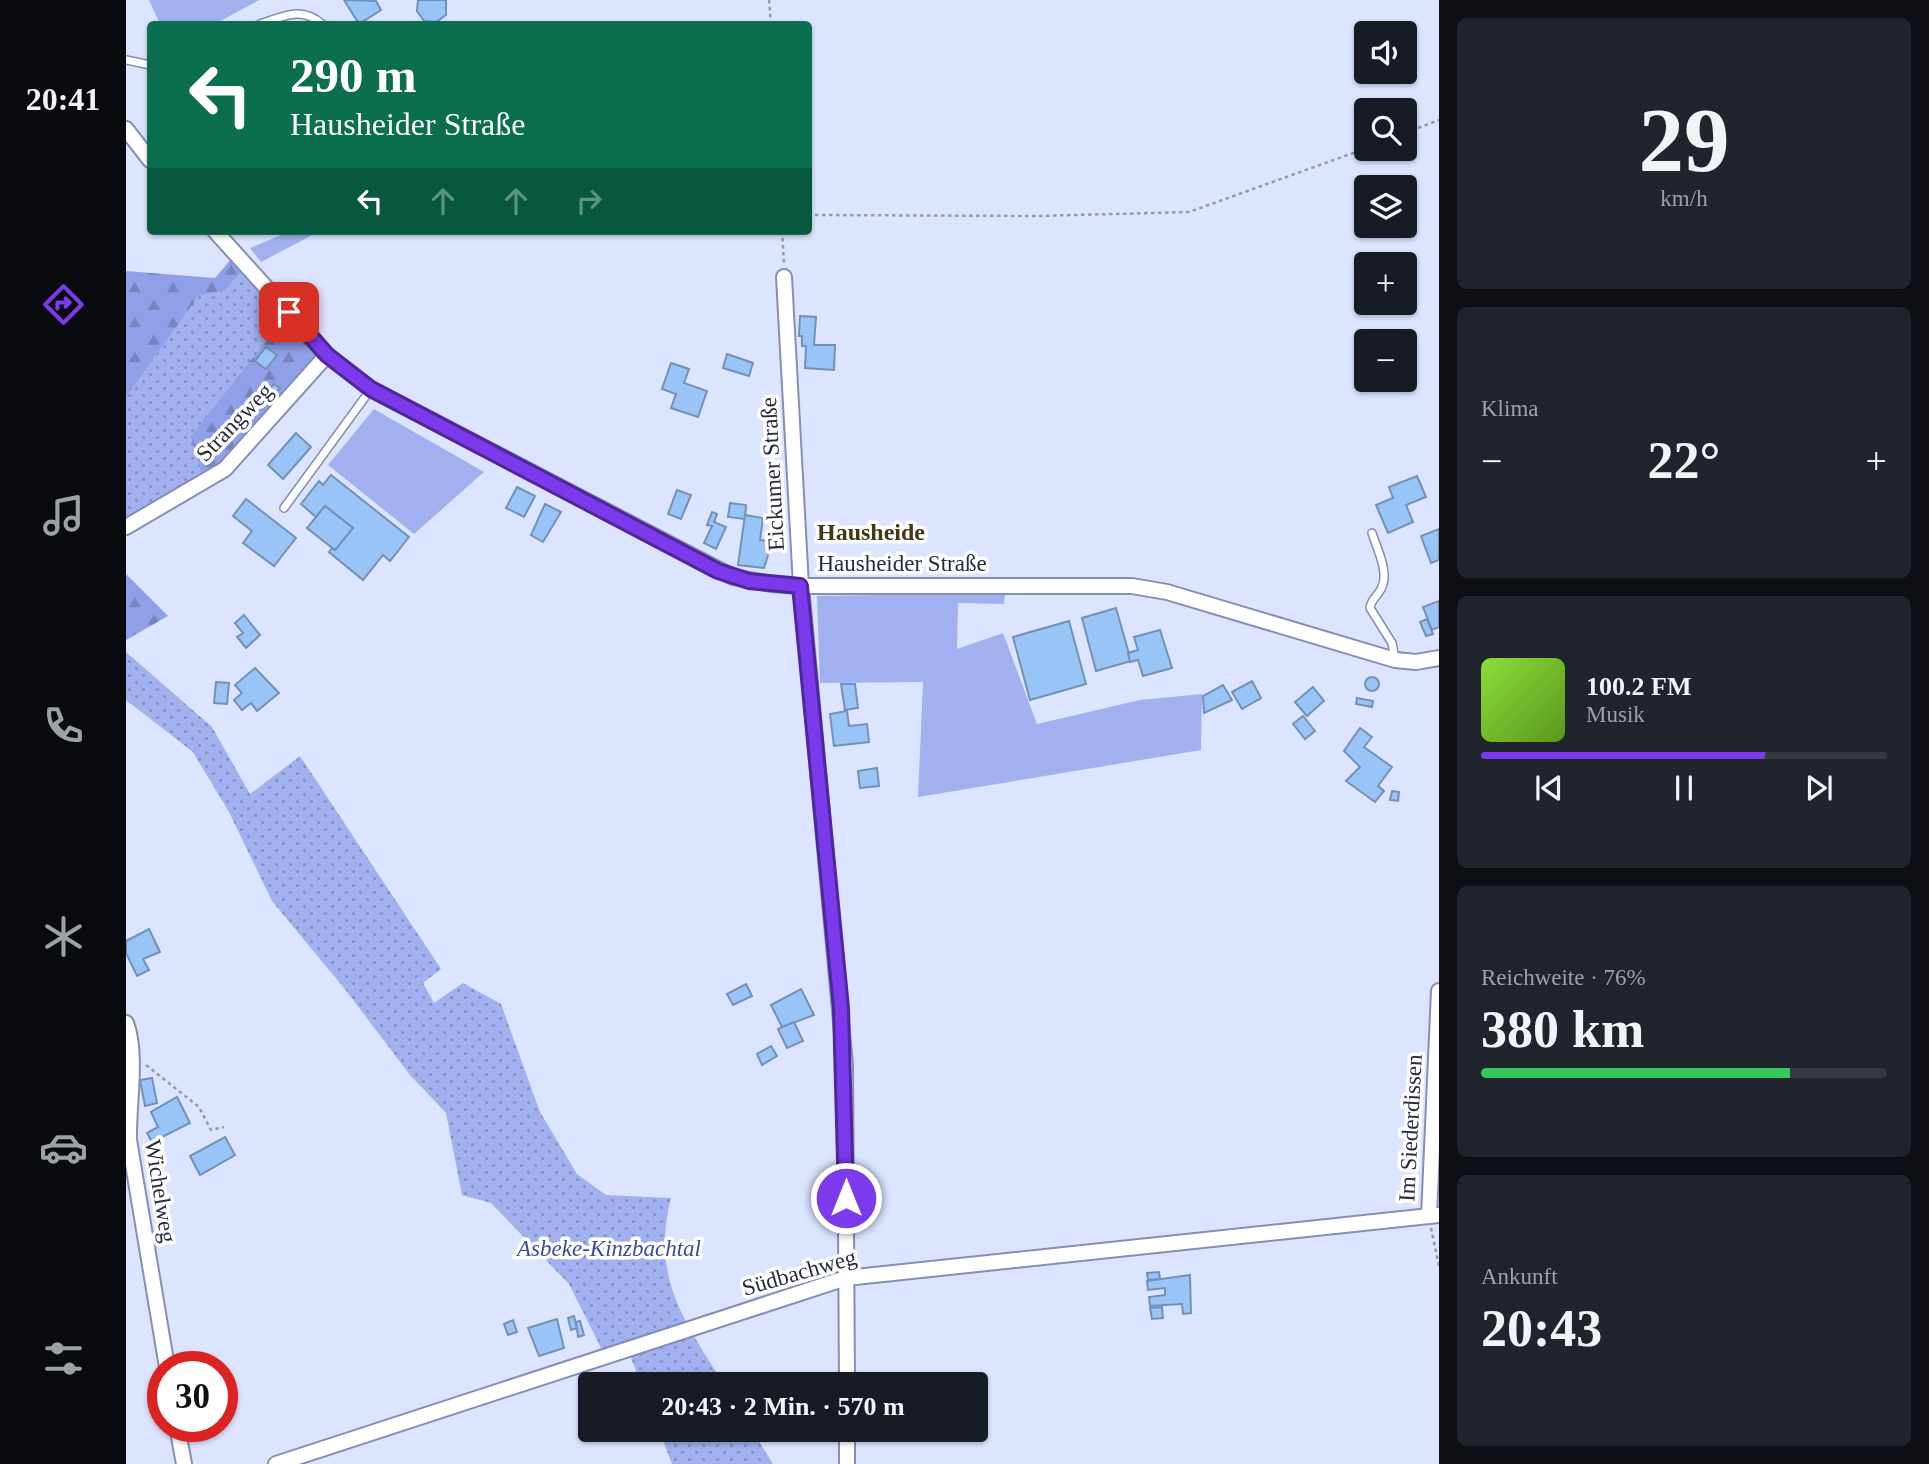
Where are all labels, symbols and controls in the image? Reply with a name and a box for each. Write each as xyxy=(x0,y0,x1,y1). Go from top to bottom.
map controls xyxy=(1354,21,1417,392)
button: sound xyxy=(1354,21,1417,84)
text: 290 m xyxy=(290,48,417,103)
icon: left xyxy=(175,49,266,140)
text: 20:41 xyxy=(26,81,100,117)
text: 29 xyxy=(1639,90,1730,191)
button: search xyxy=(1354,98,1417,161)
text: Hausheider Straße xyxy=(290,106,525,142)
button: layers xyxy=(1354,175,1417,238)
icon: left xyxy=(351,182,389,220)
icon: ahead xyxy=(424,182,462,220)
icon: ahead xyxy=(497,182,535,220)
icon: right xyxy=(570,182,608,220)
text: km/h xyxy=(1660,186,1708,211)
button: + xyxy=(1354,252,1417,315)
icon: directions xyxy=(39,280,88,329)
pin xyxy=(259,282,319,342)
icon: arrive xyxy=(270,293,308,331)
button: − xyxy=(1354,329,1417,392)
street label: Strangweg xyxy=(191,378,278,466)
street label: Eickumer Straße xyxy=(756,396,789,551)
text: Klima xyxy=(1481,396,1539,421)
text: 22° xyxy=(1648,432,1720,489)
text: − xyxy=(1481,440,1502,482)
text: + xyxy=(1866,440,1887,482)
icon: music xyxy=(39,491,88,540)
district label: Hausheide xyxy=(817,519,925,545)
street label: Hausheider Straße xyxy=(817,551,987,576)
text: 100.2 FM xyxy=(1586,672,1691,701)
icon: phone xyxy=(39,701,88,750)
text: Musik xyxy=(1586,702,1645,727)
icon: previous xyxy=(1530,769,1568,807)
icon: pause xyxy=(1665,769,1703,807)
icon: next xyxy=(1800,769,1838,807)
icon: climate xyxy=(39,912,88,961)
text: Reichweite · 76% xyxy=(1481,965,1646,990)
text: 380 km xyxy=(1481,1001,1644,1058)
street label: Im Siederdissen xyxy=(1394,1053,1427,1202)
icon: car xyxy=(39,1123,88,1172)
street label: Wichelweg xyxy=(140,1138,181,1245)
position arrow xyxy=(809,1161,883,1235)
park label: Asbeke-Kinzbachtal xyxy=(515,1236,701,1261)
street label: Südbachweg xyxy=(739,1244,860,1301)
text: Ankunft xyxy=(1481,1264,1558,1289)
text: 20:43 xyxy=(1481,1300,1602,1357)
icon: filters xyxy=(39,1334,88,1383)
speed limit sign: 30 xyxy=(147,1351,238,1442)
text: 20:43 · 2 Min. · 570 m xyxy=(661,1392,905,1421)

